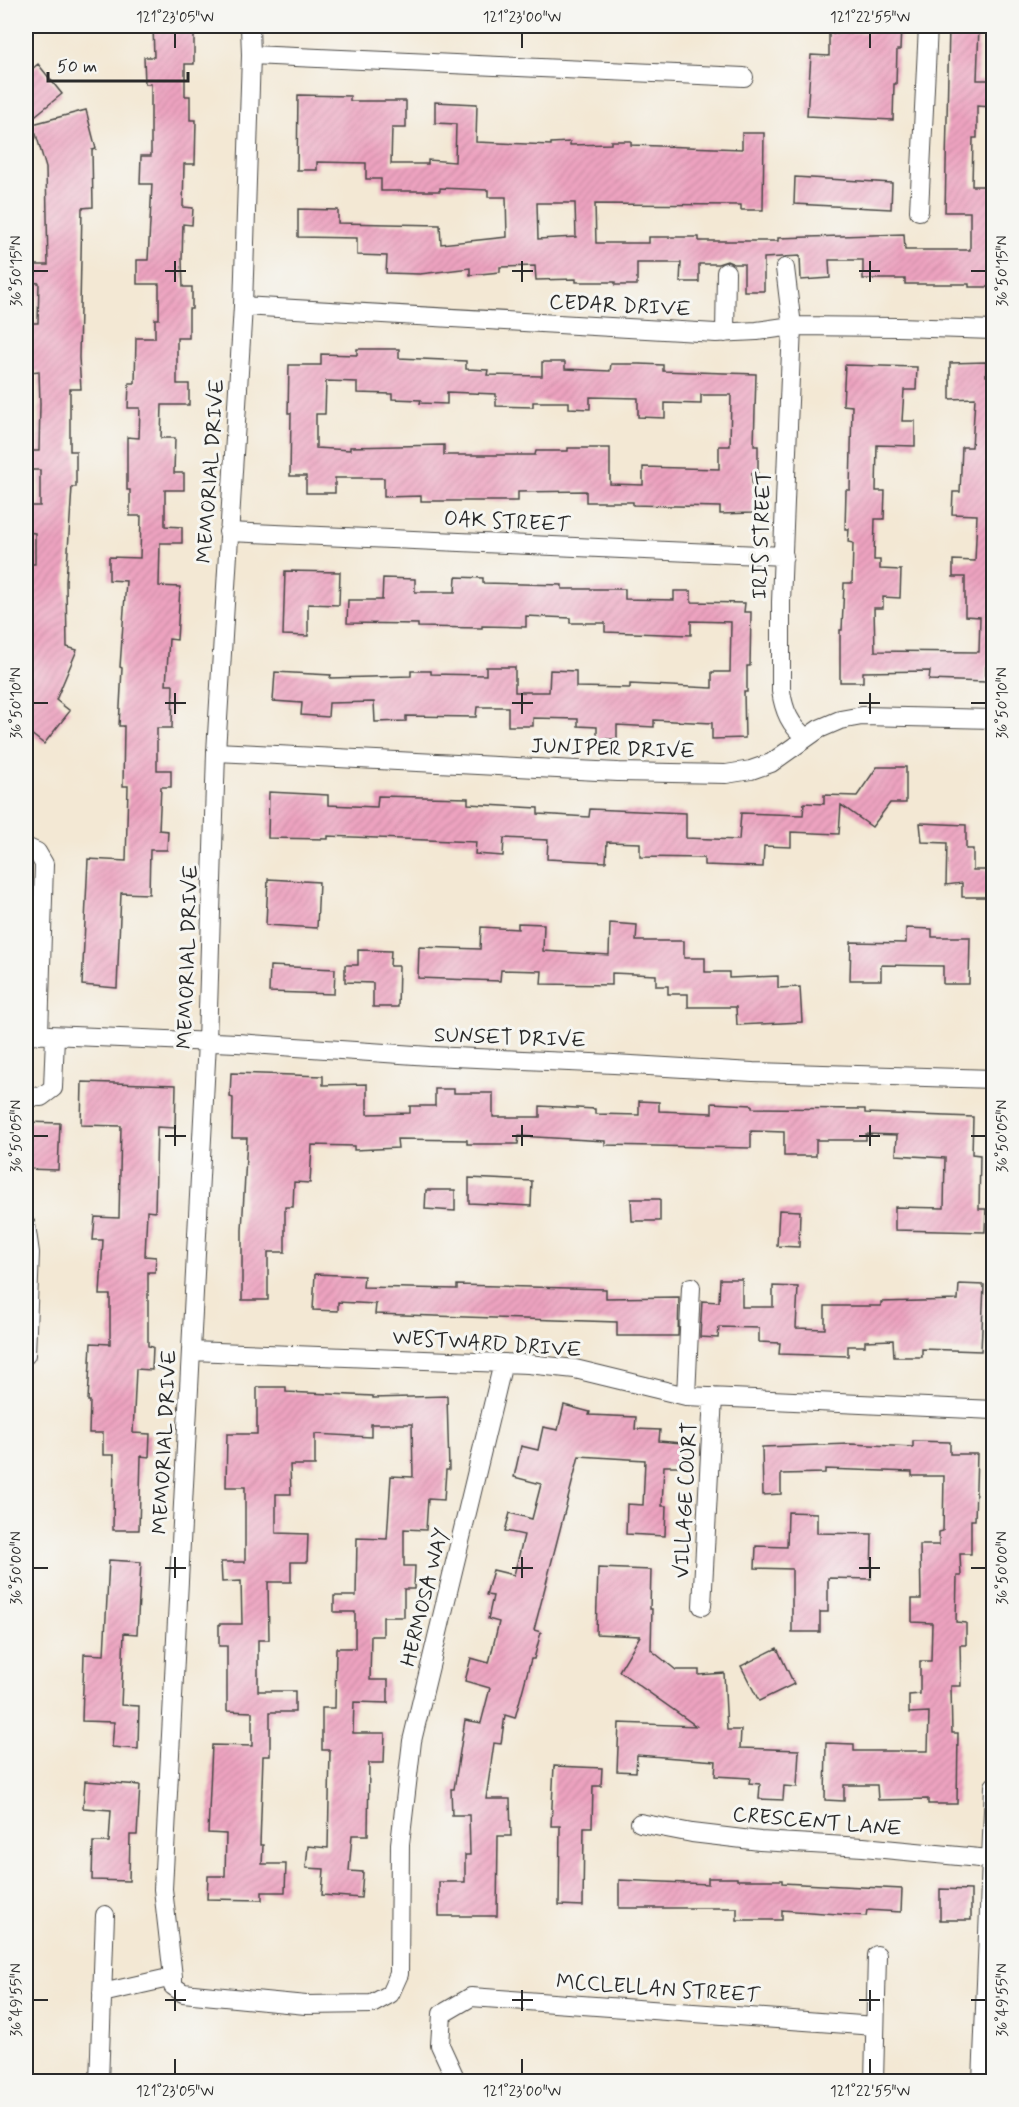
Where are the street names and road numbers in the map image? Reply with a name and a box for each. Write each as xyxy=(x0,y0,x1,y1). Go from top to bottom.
street label: CEDAR DRIVE xyxy=(548,288,692,324)
street label: MEMORIAL DRIVE xyxy=(191,378,231,564)
street label: IRIS STREET xyxy=(746,470,778,600)
street label: OAK STREET xyxy=(443,505,571,539)
street label: JUNIPER DRIVE xyxy=(531,732,695,766)
street label: MEMORIAL DRIVE xyxy=(171,864,205,1050)
street label: SUNSET DRIVE xyxy=(434,1021,586,1055)
street label: WESTWARD DRIVE xyxy=(391,1323,582,1365)
street label: MEMORIAL DRIVE xyxy=(146,1349,184,1535)
street label: VILLAGE COURT xyxy=(668,1421,704,1579)
street label: HERMOSA WAY xyxy=(394,1525,456,1669)
street label: CRESCENT LANE xyxy=(731,1801,903,1843)
street label: MCCLELLAN STREET xyxy=(555,1968,761,2010)

